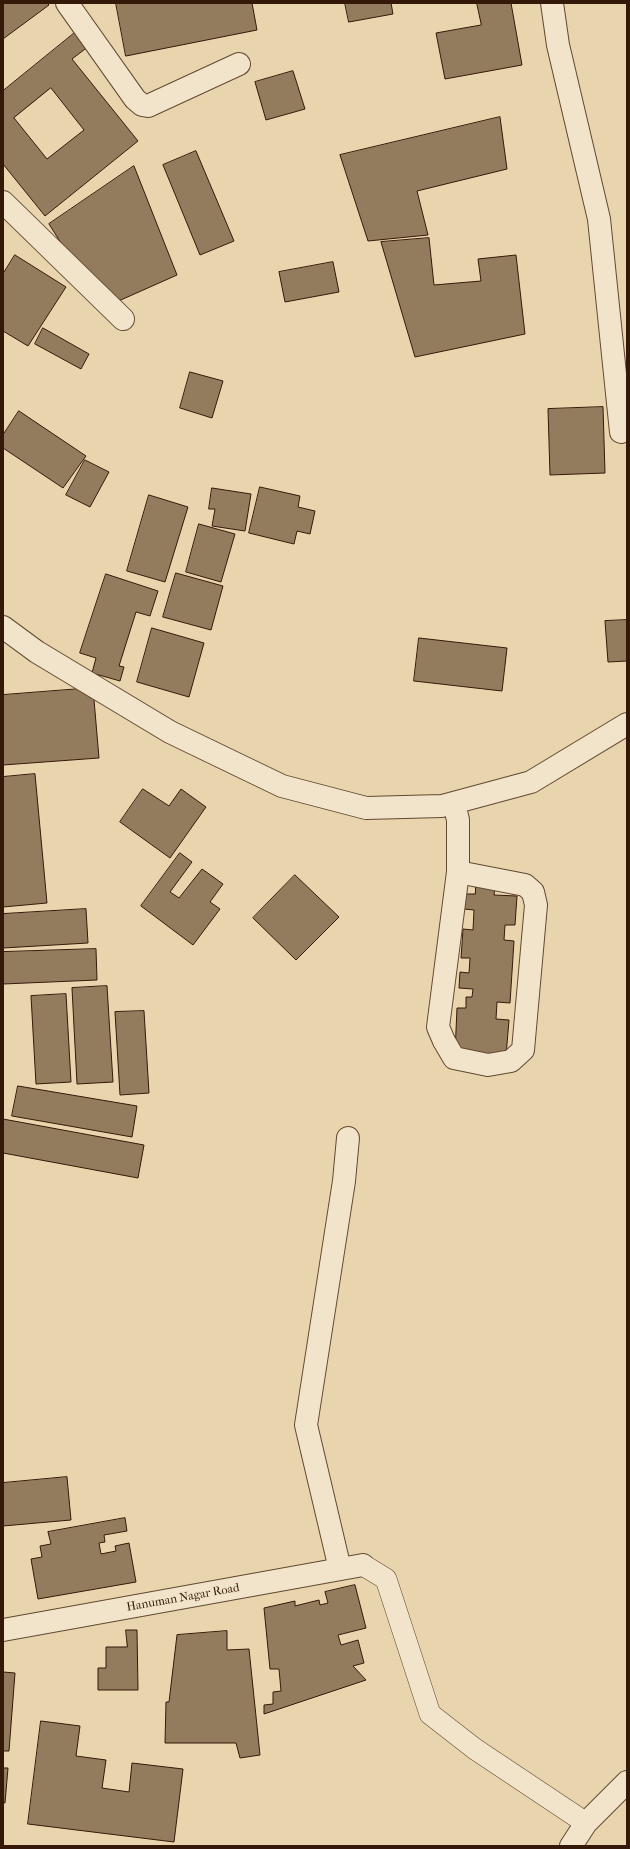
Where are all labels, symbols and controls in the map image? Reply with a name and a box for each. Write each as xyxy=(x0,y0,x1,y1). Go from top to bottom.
street label: Hanuman Nagar Road xyxy=(125,1581,241,1615)

